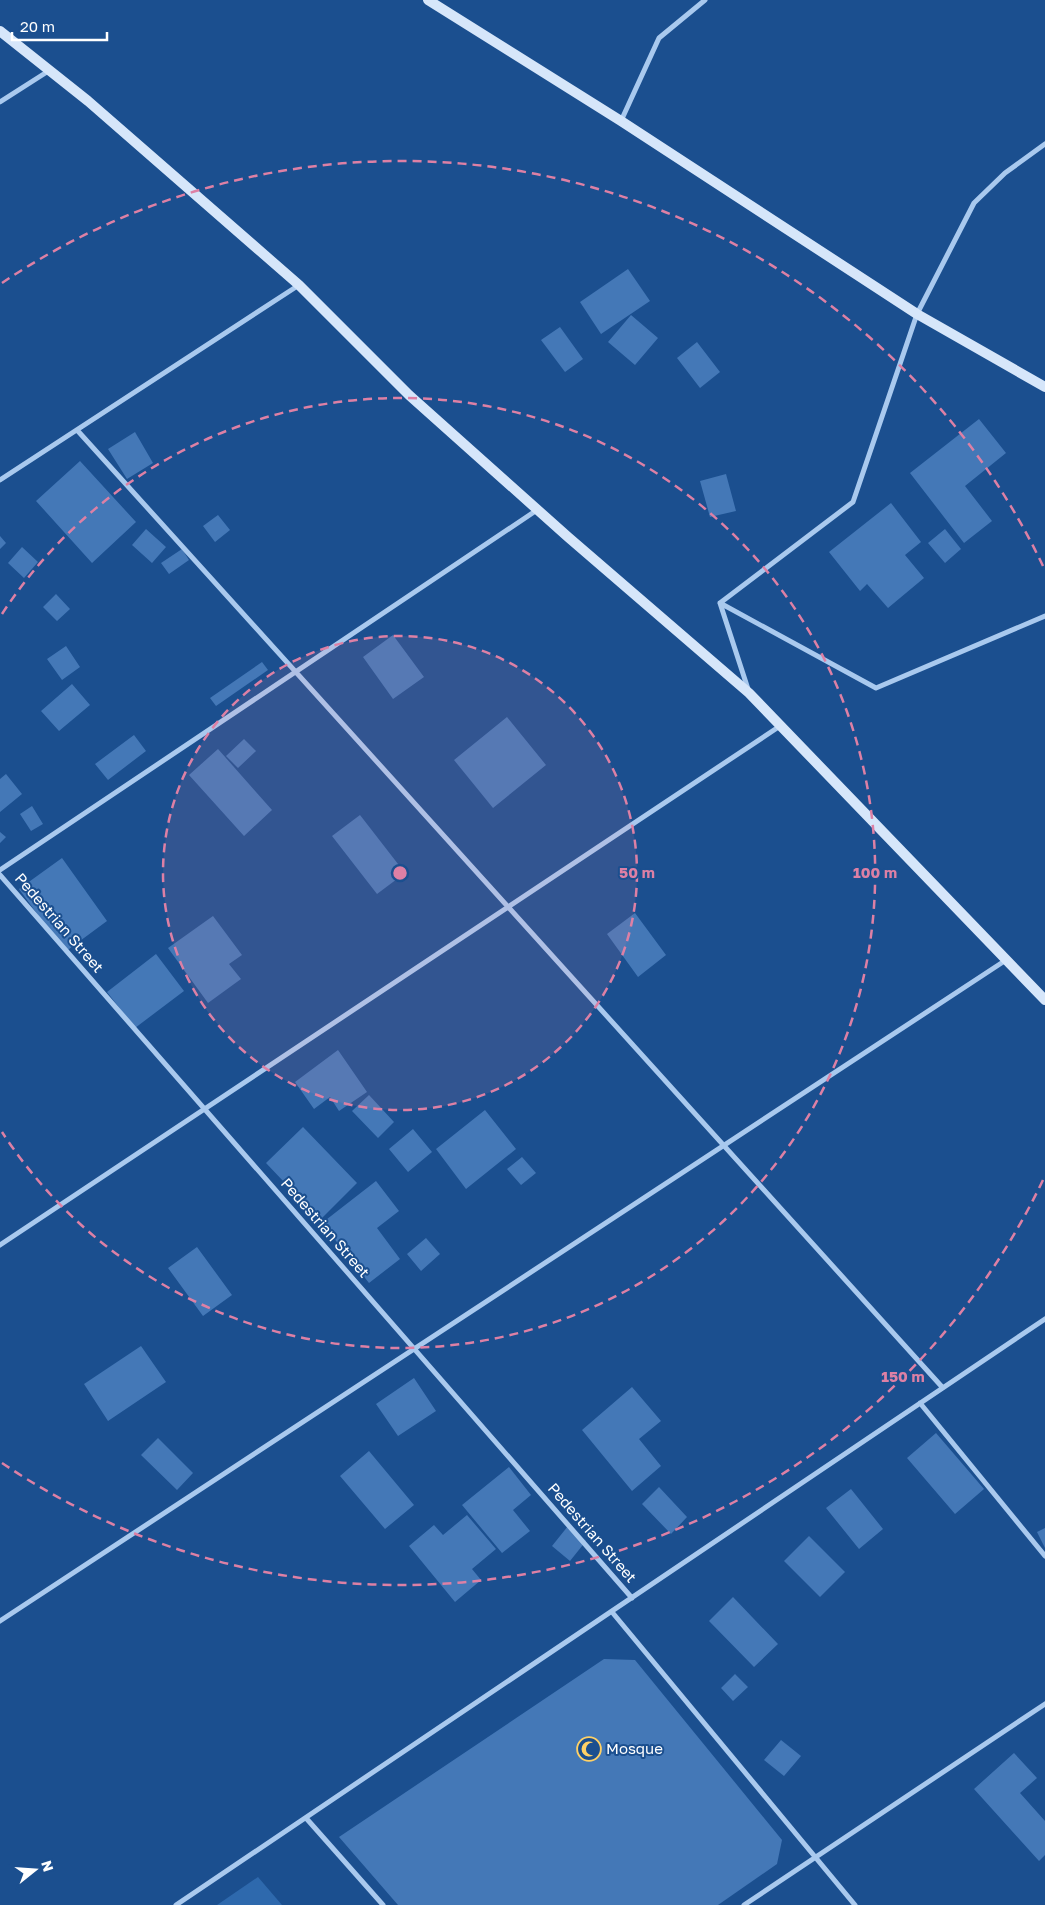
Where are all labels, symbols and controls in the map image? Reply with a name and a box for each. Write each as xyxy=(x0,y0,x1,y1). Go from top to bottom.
scale bar xyxy=(12,10,108,42)
text: 20 m xyxy=(20,17,55,35)
text: 50 m xyxy=(619,863,655,881)
text: 100 m xyxy=(853,863,897,881)
centre of rings xyxy=(391,864,409,882)
street label: Pedestrian Street xyxy=(12,869,108,976)
street label: Pedestrian Street xyxy=(278,1174,374,1281)
text: 150 m xyxy=(881,1367,925,1385)
street label: Pedestrian Street xyxy=(545,1479,641,1586)
mosque icon: Mosque xyxy=(576,1736,602,1762)
place label: Mosque xyxy=(606,1739,663,1757)
north arrow xyxy=(10,1845,60,1895)
text: N xyxy=(38,1858,58,1874)

